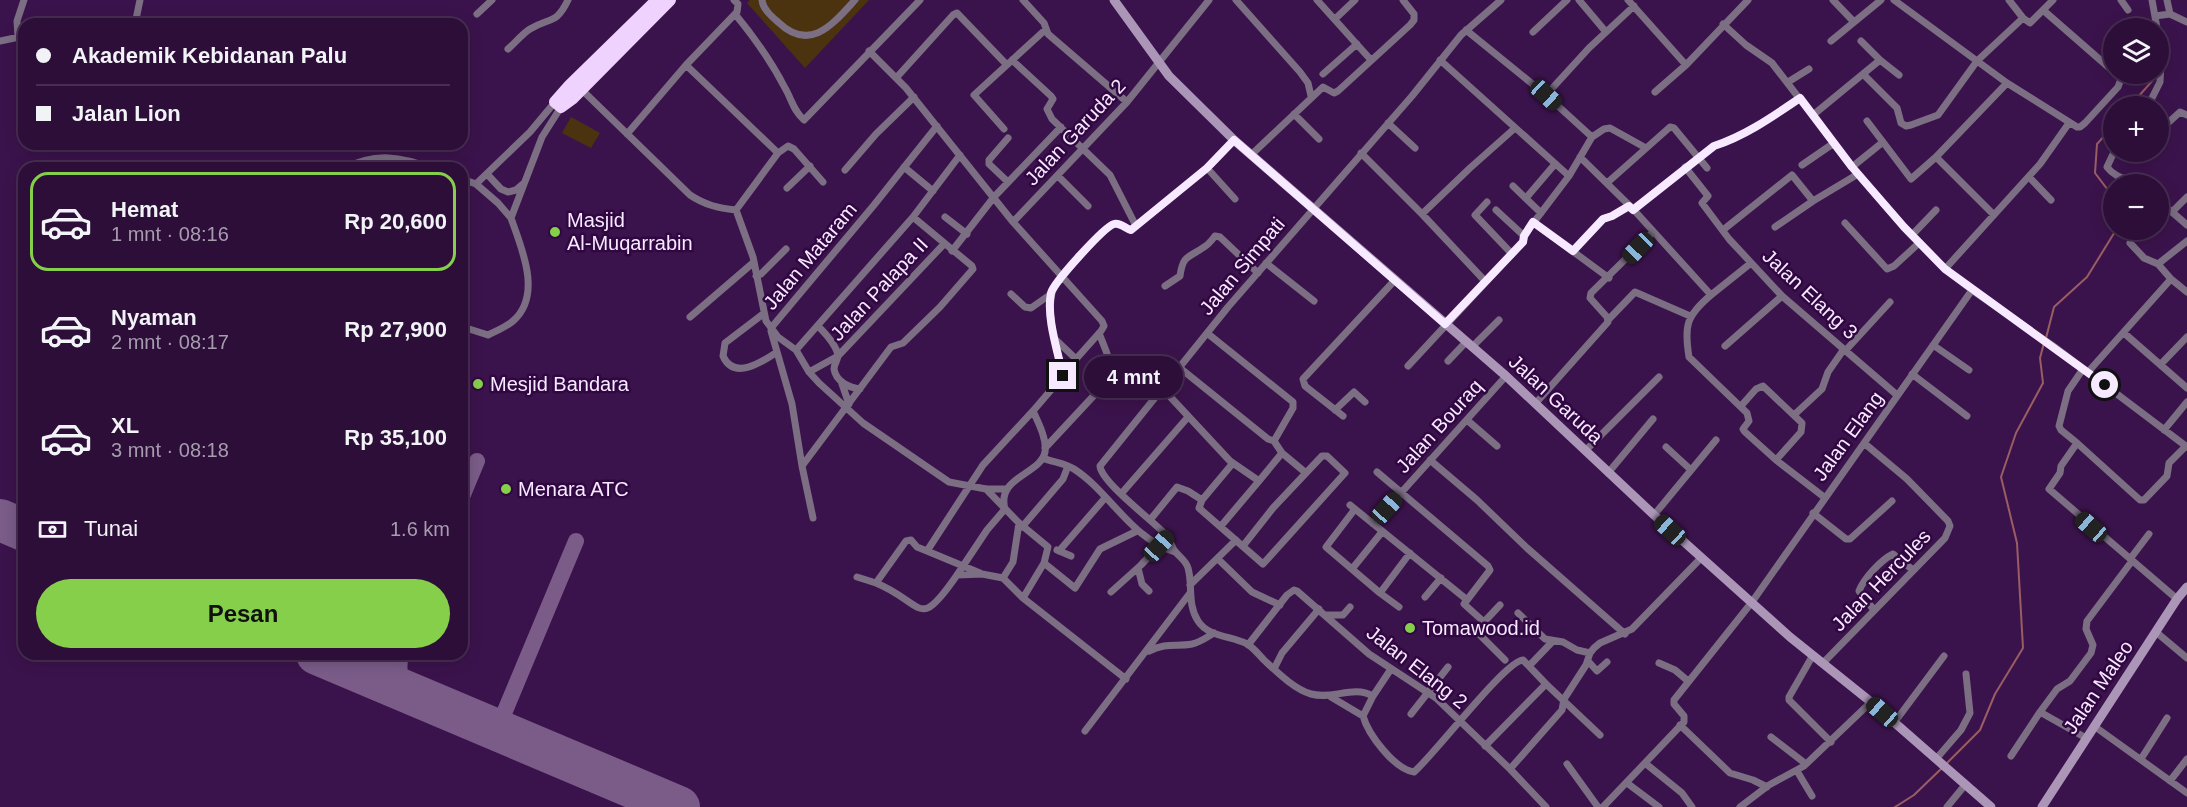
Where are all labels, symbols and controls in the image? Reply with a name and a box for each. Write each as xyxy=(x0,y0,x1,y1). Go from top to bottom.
map controls xyxy=(2103,18,2169,240)
button: layers xyxy=(2103,18,2169,84)
text: Akademik Kebidanan Palu xyxy=(72,43,347,68)
street label: Jalan Garuda 2 xyxy=(1020,74,1130,190)
car xyxy=(1527,76,1565,114)
button: + xyxy=(2103,96,2169,162)
text: Jalan Lion xyxy=(72,101,181,126)
button: − xyxy=(2103,174,2169,240)
icon: car xyxy=(39,195,93,249)
text: Hemat xyxy=(111,197,178,222)
street label: Jalan Mataram xyxy=(759,198,861,314)
text: Rp 20,600 xyxy=(344,209,447,234)
place label: Masjid Al-Muqarrabin xyxy=(567,209,693,254)
street label: Jalan Simpati xyxy=(1195,213,1289,319)
text: 1 mnt · 08:16 xyxy=(111,223,229,245)
marker: Masjid Al-Muqarrabin xyxy=(548,225,562,239)
car xyxy=(1619,229,1657,267)
street label: Jalan Palapa II xyxy=(826,233,932,345)
street label: Jalan Elang 3 xyxy=(1758,245,1862,343)
icon: car xyxy=(39,303,93,357)
text: Nyaman xyxy=(111,305,197,330)
text: Rp 27,900 xyxy=(344,317,447,342)
text: 2 mnt · 08:17 xyxy=(111,331,229,353)
street label: Jalan Garuda xyxy=(1505,350,1608,449)
callout: 4 mnt xyxy=(1084,355,1183,397)
route end xyxy=(1049,362,1076,389)
text: 4 mnt xyxy=(1107,366,1160,388)
route start xyxy=(2091,371,2118,398)
place label: Mesjid Bandara xyxy=(490,373,630,395)
street label: Jalan Bouraq xyxy=(1391,375,1487,477)
marker: Mesjid Bandara xyxy=(471,377,485,391)
street label: Jalan Elang xyxy=(1808,387,1888,485)
icon: car xyxy=(39,411,93,465)
text: XL xyxy=(111,413,139,438)
text: Rp 35,100 xyxy=(344,425,447,450)
text: 3 mnt · 08:18 xyxy=(111,439,229,461)
place label: Menara ATC xyxy=(518,478,629,500)
marker: Menara ATC xyxy=(499,482,513,496)
car xyxy=(1368,489,1406,527)
car xyxy=(2072,508,2110,546)
car xyxy=(1651,511,1689,549)
icon: cash xyxy=(36,513,69,546)
text: Tunai xyxy=(84,516,138,541)
text: 1.6 km xyxy=(390,518,450,540)
street label: Jalan Hercules xyxy=(1827,525,1935,635)
car xyxy=(1140,527,1178,565)
button: Pesan xyxy=(36,579,450,648)
place label: Tomawood.id xyxy=(1422,617,1540,639)
street label: Jalan Elang 2 xyxy=(1362,621,1472,713)
marker: Tomawood.id xyxy=(1403,621,1417,635)
street label: Jalan Maleo xyxy=(2059,636,2137,738)
car xyxy=(1863,693,1901,731)

